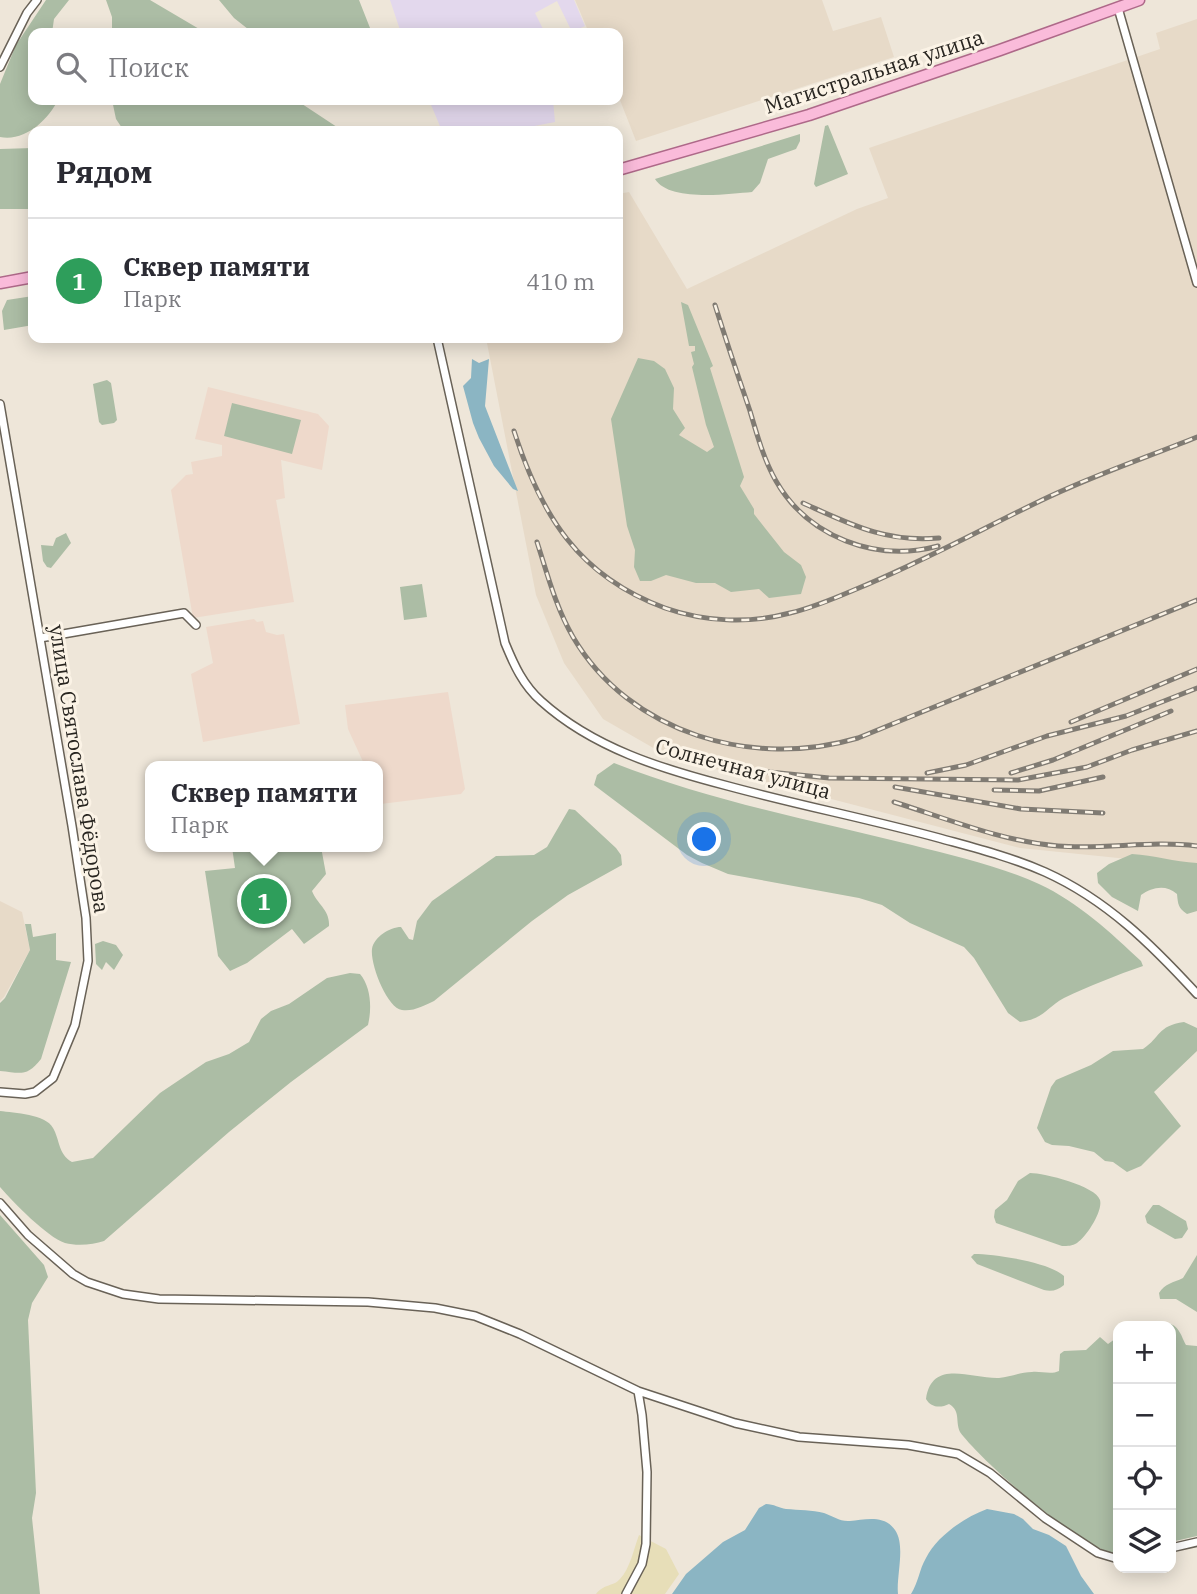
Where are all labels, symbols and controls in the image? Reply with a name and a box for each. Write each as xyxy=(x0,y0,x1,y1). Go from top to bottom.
street label: Магистральная улица xyxy=(760,22,987,120)
search box xyxy=(28,28,623,105)
icon: search xyxy=(52,48,90,86)
text: Поиск xyxy=(108,50,189,84)
text: Рядом xyxy=(56,152,152,191)
text: Сквер памяти xyxy=(123,249,310,283)
text: 1 xyxy=(72,266,86,296)
text: 410 m xyxy=(526,266,595,296)
text: Парк xyxy=(123,283,181,313)
street label: улица Святослава Фёдорова xyxy=(43,623,117,915)
street label: Солнечная улица xyxy=(652,731,834,805)
popup xyxy=(145,761,383,852)
text: Сквер памяти xyxy=(170,775,358,809)
text: Парк xyxy=(170,809,229,839)
your location xyxy=(687,822,721,856)
pin: 1 xyxy=(241,875,287,927)
map controls xyxy=(1113,1321,1176,1573)
button: + xyxy=(1113,1321,1176,1384)
button: − xyxy=(1113,1384,1176,1447)
button: locate xyxy=(1113,1447,1176,1510)
button: layers xyxy=(1113,1510,1176,1573)

